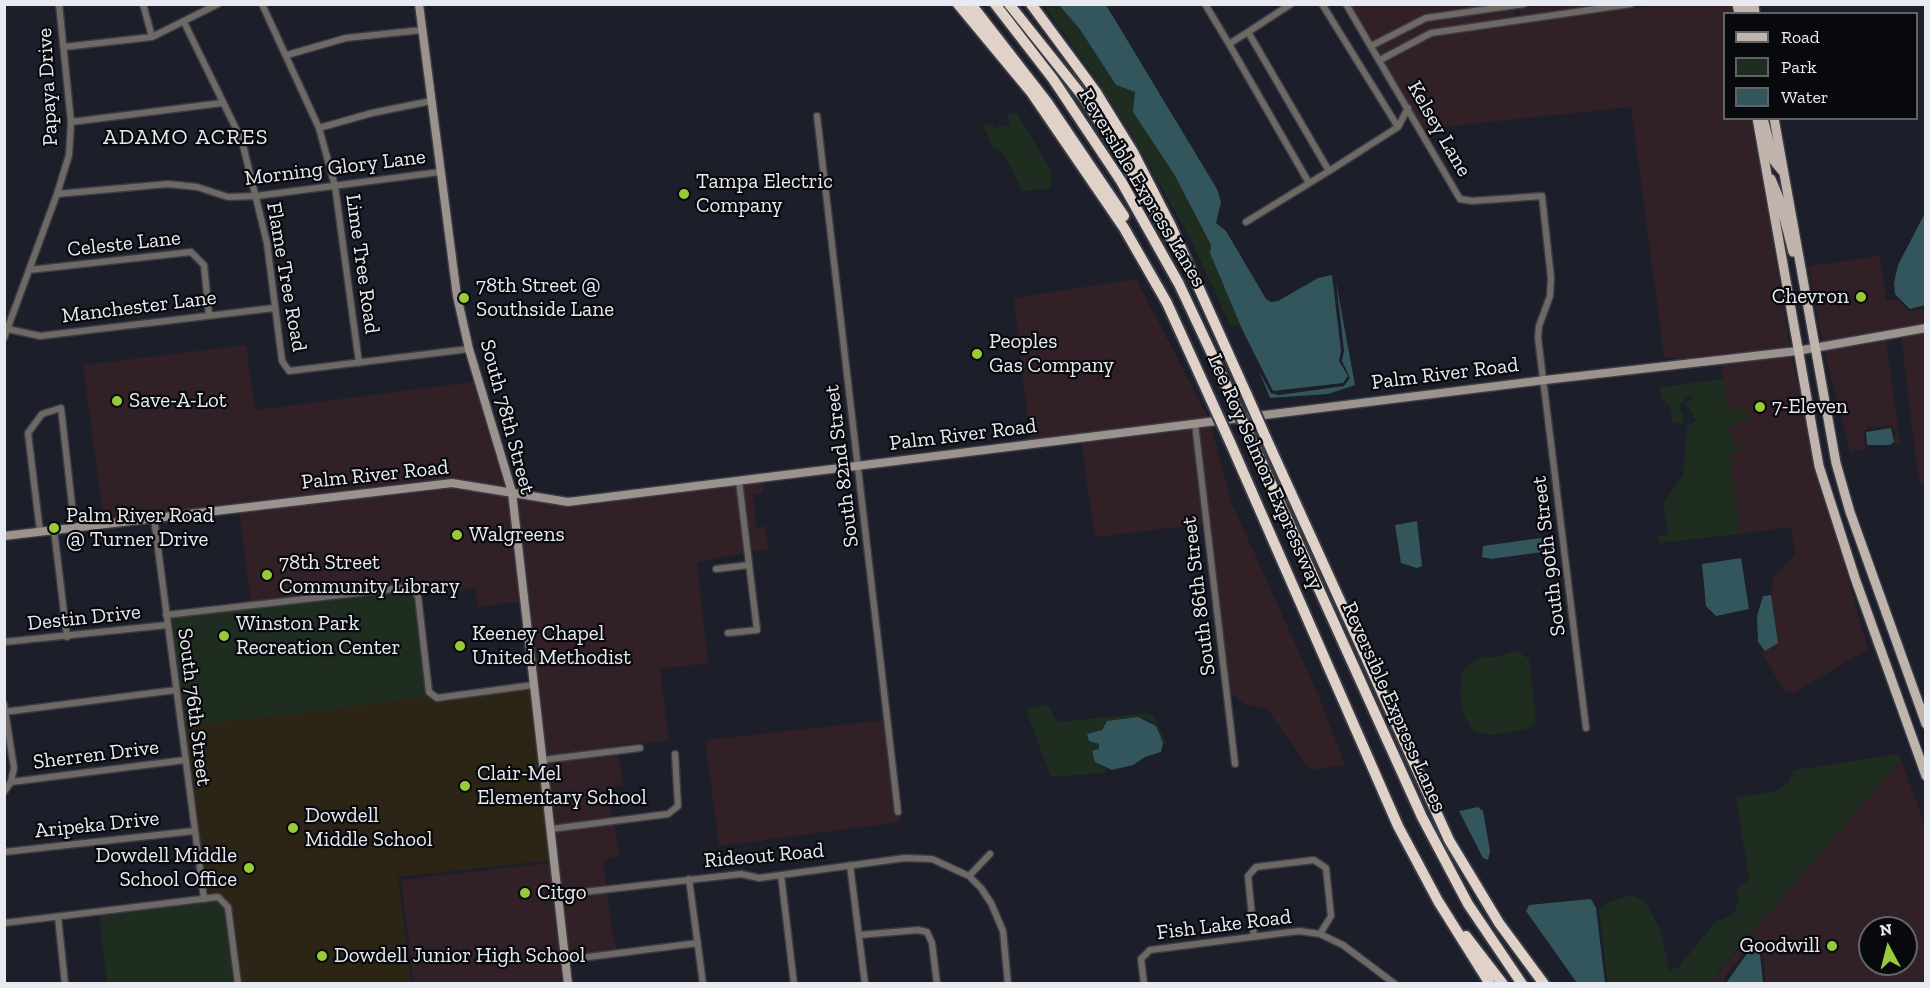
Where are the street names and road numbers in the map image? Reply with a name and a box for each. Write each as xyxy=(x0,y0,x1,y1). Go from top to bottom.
street label: Papaya Drive xyxy=(32,27,64,147)
street label: Kelsey Lane xyxy=(1402,77,1476,181)
street label: Reversible Express Lanes xyxy=(1073,84,1211,292)
street label: Morning Glory Lane xyxy=(243,144,427,192)
street label: Lime Tree Road xyxy=(340,192,384,336)
street label: Flame Tree Road xyxy=(260,200,312,354)
street label: Celeste Lane xyxy=(66,226,182,262)
street label: Manchester Lane xyxy=(60,285,218,329)
street label: South 78th Street xyxy=(474,337,540,497)
street label: Lee Roy Selmon Expressway xyxy=(1202,350,1328,594)
street label: Palm River Road xyxy=(1370,352,1520,396)
street label: South 82nd Street xyxy=(820,383,864,549)
street label: Palm River Road xyxy=(888,413,1038,457)
street label: Palm River Road xyxy=(300,455,450,495)
street label: South 90th Street xyxy=(1527,475,1571,637)
street label: South 86th Street xyxy=(1177,515,1221,677)
street label: Reversible Express Lanes xyxy=(1336,598,1452,816)
street label: Destin Drive xyxy=(26,600,142,636)
street label: South 76th Street xyxy=(172,627,216,787)
street label: Sherren Drive xyxy=(32,735,160,775)
street label: Aripeka Drive xyxy=(34,806,160,844)
street label: Rideout Road xyxy=(703,838,825,874)
street label: Fish Lake Road xyxy=(1155,904,1293,946)

